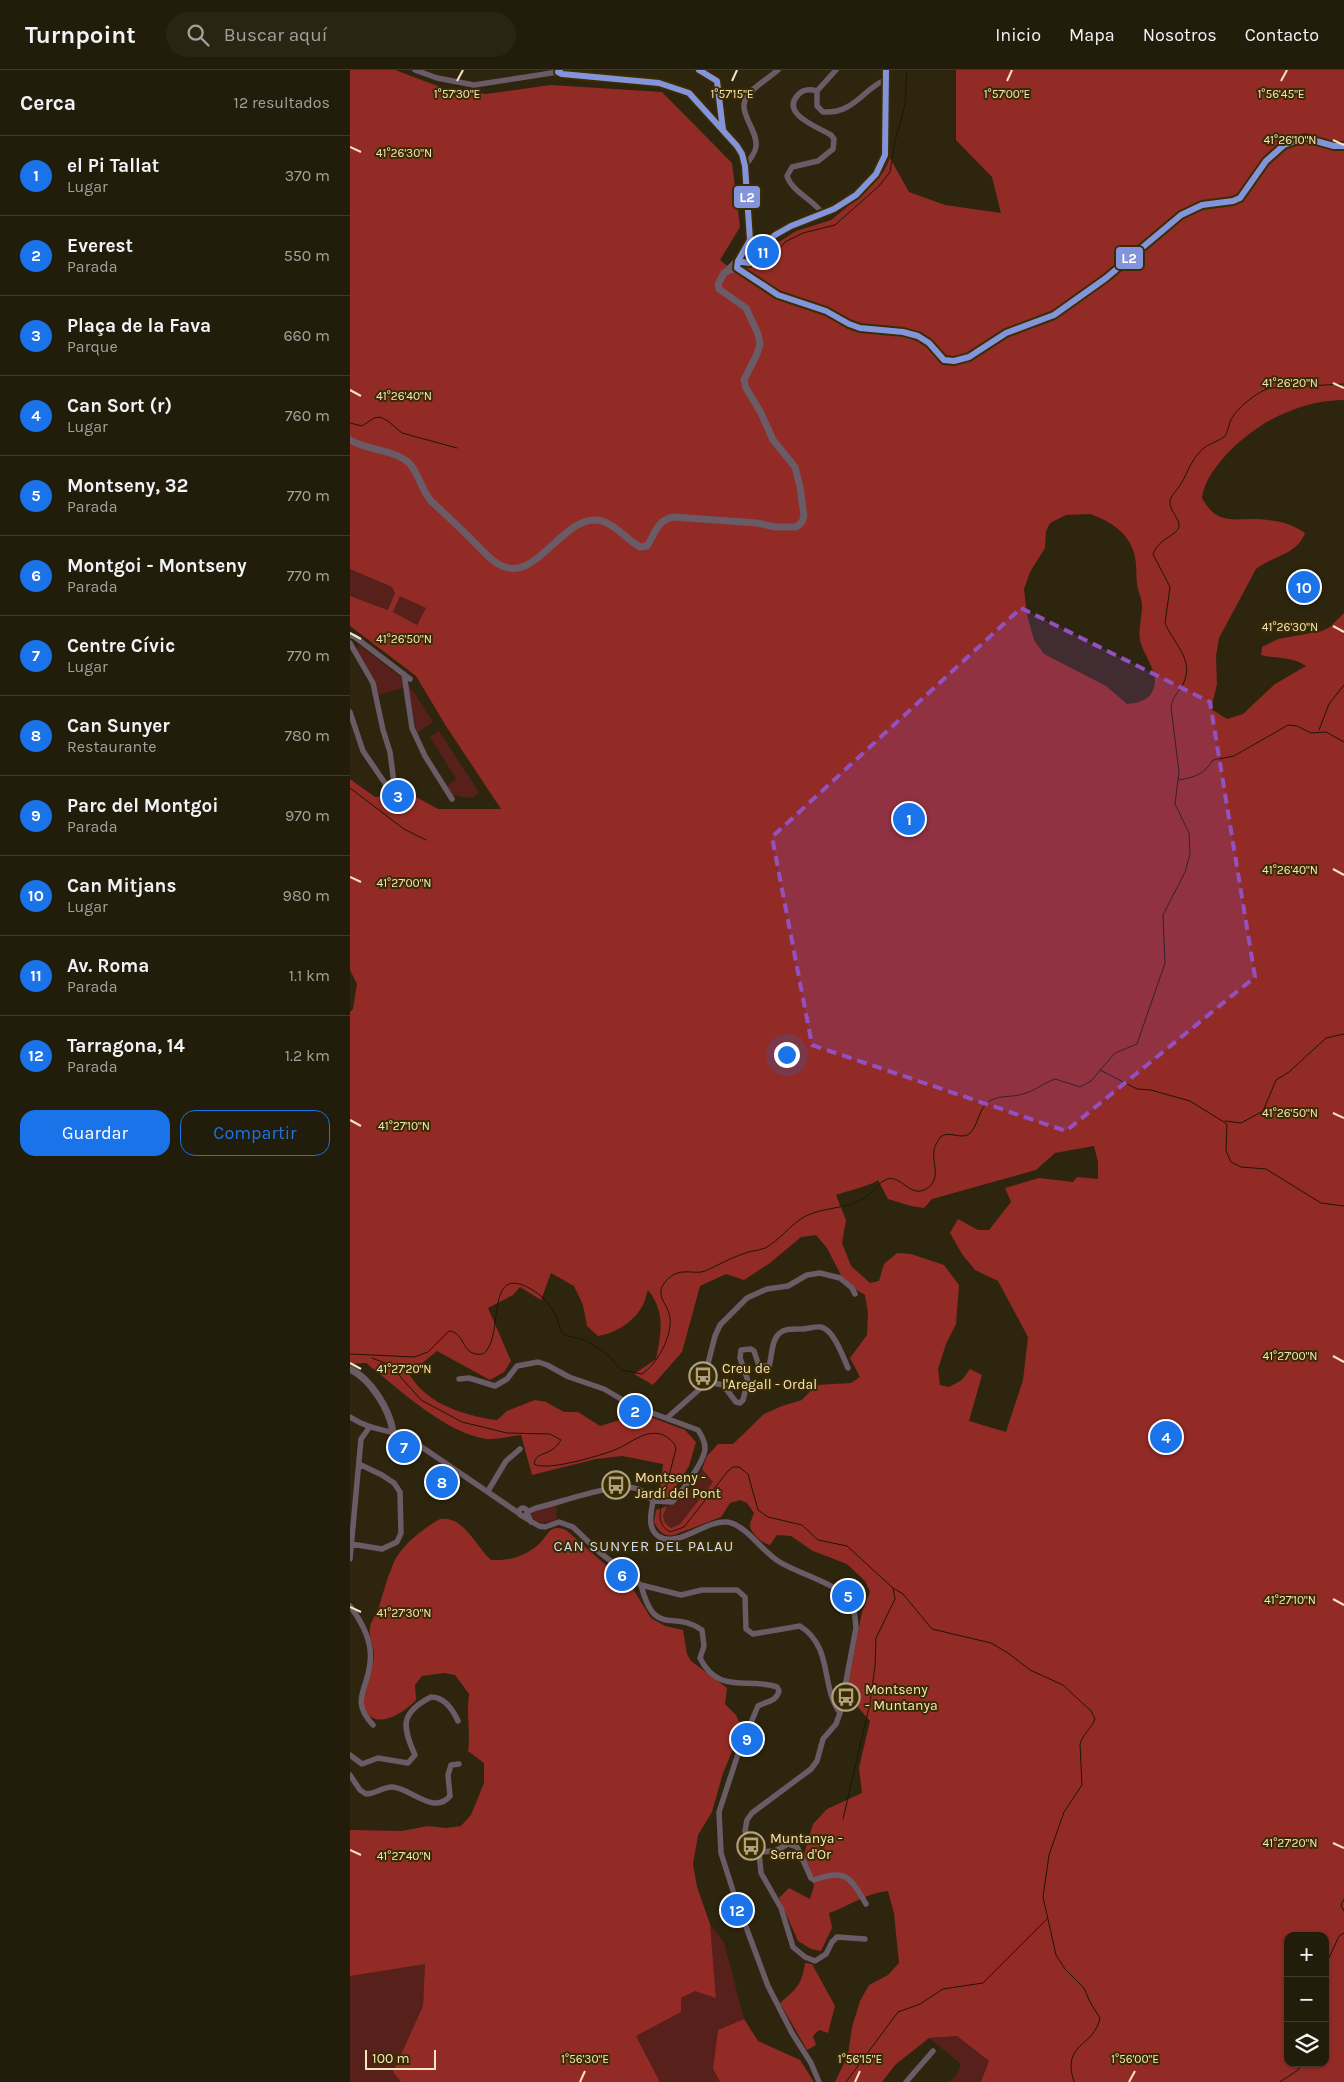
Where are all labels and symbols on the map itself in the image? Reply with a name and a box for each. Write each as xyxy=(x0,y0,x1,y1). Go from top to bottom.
text: 1°57'30"E xyxy=(434,87,480,101)
text: 1°57'15"E xyxy=(710,87,754,101)
text: 1°57'00"E xyxy=(984,87,1030,101)
text: 1°56'45"E xyxy=(1257,87,1305,101)
text: 41°26'10"N xyxy=(1263,133,1317,147)
text: 41°26'30"N xyxy=(376,146,432,160)
line badge: L2 xyxy=(733,185,761,209)
text: L2 xyxy=(739,189,755,206)
pin: 11 xyxy=(747,233,779,271)
line badge: L2 xyxy=(1115,246,1144,270)
text: L2 xyxy=(1121,250,1137,267)
text: 41°26'20"N xyxy=(1262,376,1318,390)
text: 41°26'40"N xyxy=(376,389,432,403)
pin: 10 xyxy=(1288,568,1320,606)
text: 41°26'30"N xyxy=(1262,620,1318,634)
text: 41°26'50"N xyxy=(376,632,432,646)
pin: 3 xyxy=(382,777,414,815)
pin: 1 xyxy=(893,800,925,838)
text: 41°26'40"N xyxy=(1262,863,1318,877)
text: 41°27'00"N xyxy=(376,876,432,890)
your location xyxy=(774,1042,800,1068)
text: 41°26'50"N xyxy=(1262,1106,1318,1120)
text: 41°27'10"N xyxy=(378,1119,430,1133)
text: 41°27'00"N xyxy=(1262,1349,1318,1363)
place label: Creu de l'Aregall - Ordal xyxy=(722,1360,817,1393)
bus stop icon: Creu de l'Aregall - Ordal xyxy=(688,1361,718,1391)
text: 41°27'20"N xyxy=(377,1362,431,1376)
pin: 2 xyxy=(619,1392,651,1430)
pin: 4 xyxy=(1150,1418,1182,1456)
pin: 7 xyxy=(388,1428,420,1466)
pin: 8 xyxy=(426,1463,458,1501)
place label: Montseny - Jardí del Pont xyxy=(635,1469,721,1502)
bus stop icon: Montseny - Jardí del Pont xyxy=(601,1470,631,1500)
district label: CAN SUNYER DEL PALAU xyxy=(554,1537,734,1555)
pin: 6 xyxy=(606,1556,638,1594)
pin: 5 xyxy=(832,1577,864,1615)
text: 41°27'10"N xyxy=(1264,1593,1316,1607)
text: 41°27'30"N xyxy=(376,1606,432,1620)
place label: Montseny - Muntanya xyxy=(865,1681,938,1714)
bus stop icon: Montseny - Muntanya xyxy=(831,1682,861,1712)
pin: 9 xyxy=(731,1720,763,1758)
place label: Muntanya - Serra d'Or xyxy=(770,1830,843,1863)
bus stop icon: Muntanya - Serra d'Or xyxy=(736,1831,766,1861)
text: 41°27'20"N xyxy=(1263,1836,1317,1850)
text: 41°27'40"N xyxy=(377,1849,431,1863)
pin: 12 xyxy=(721,1891,753,1929)
scale bar xyxy=(365,2047,436,2070)
text: 1°56'30"E xyxy=(561,2052,609,2066)
text: 1°56'15"E xyxy=(838,2052,882,2066)
text: 1°56'00"E xyxy=(1111,2052,1159,2066)

